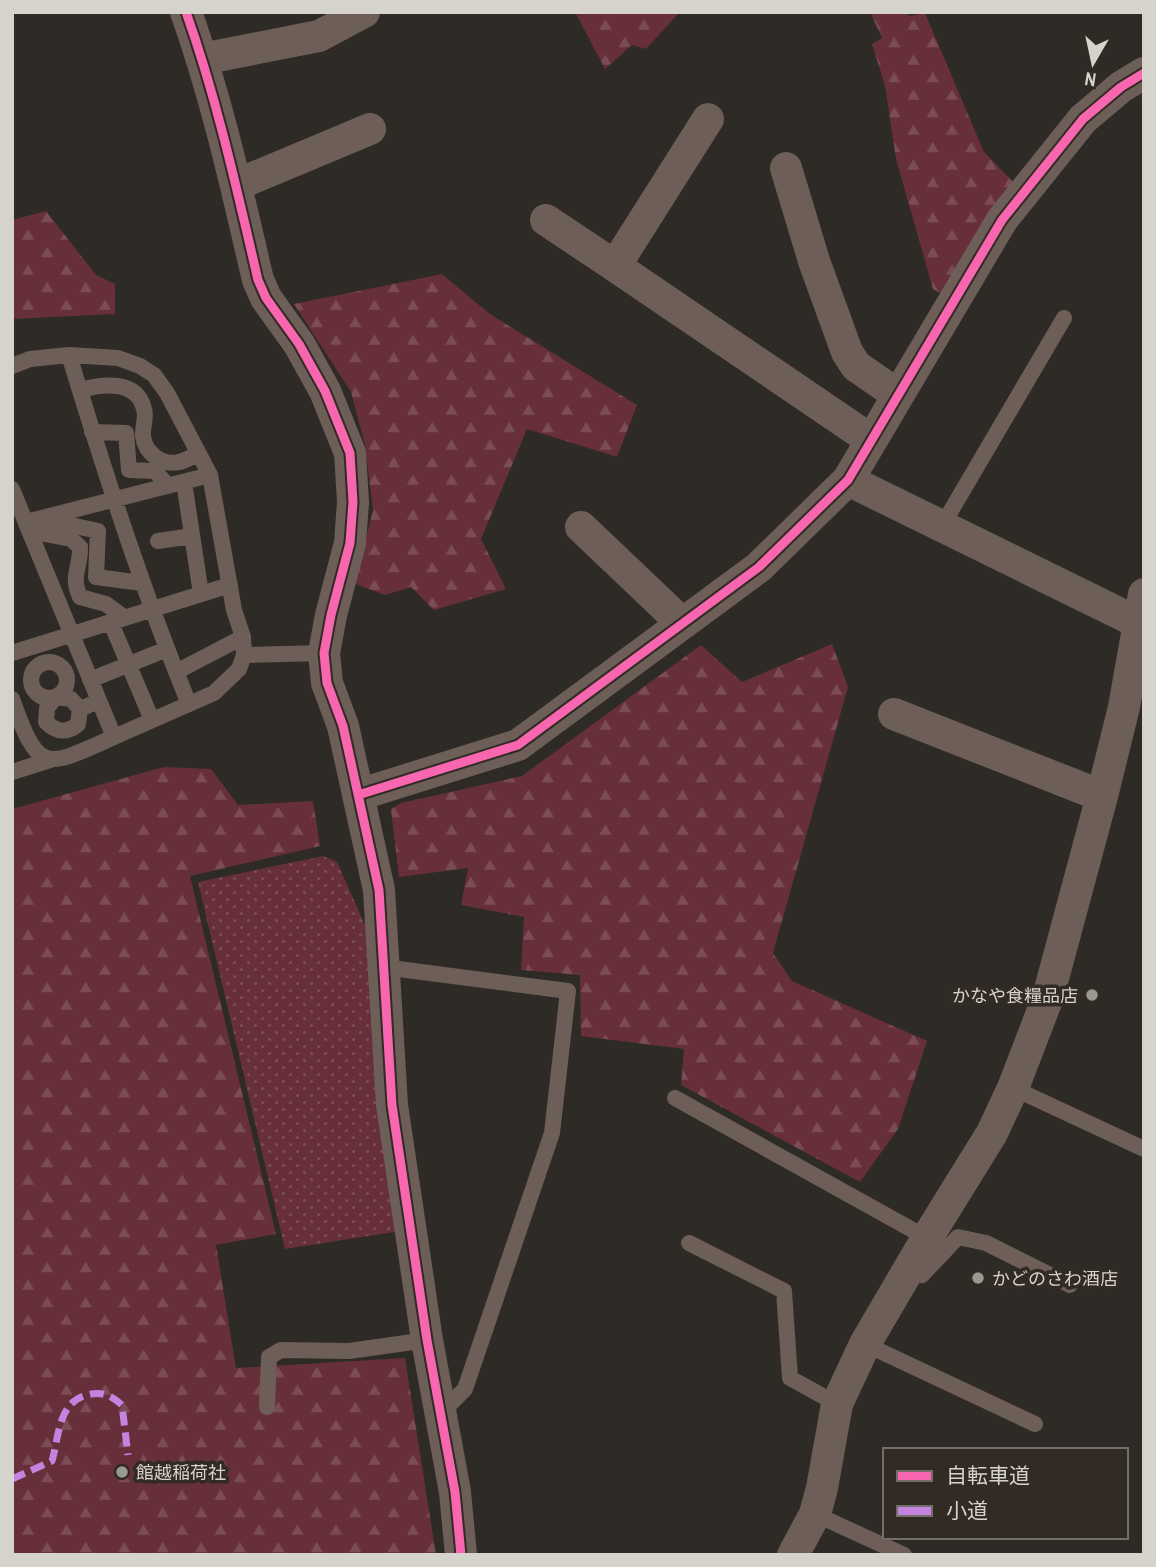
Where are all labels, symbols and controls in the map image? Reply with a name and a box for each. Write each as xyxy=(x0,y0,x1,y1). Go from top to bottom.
north arrow xyxy=(1058,28,1128,98)
text: N xyxy=(1083,66,1098,94)
place label: かなや食糧品店 xyxy=(952,983,1078,1008)
marker: かなや食糧品店 xyxy=(1084,987,1100,1003)
place label: かどのさわ酒店 xyxy=(992,1266,1118,1291)
marker: かどのさわ酒店 xyxy=(970,1270,986,1286)
legend xyxy=(883,1448,1128,1539)
place label: 館越稲荷社 xyxy=(136,1460,226,1485)
text: 自転車道 xyxy=(946,1461,1030,1490)
marker: 館越稲荷社 xyxy=(114,1464,130,1480)
text: 小道 xyxy=(946,1496,988,1525)

